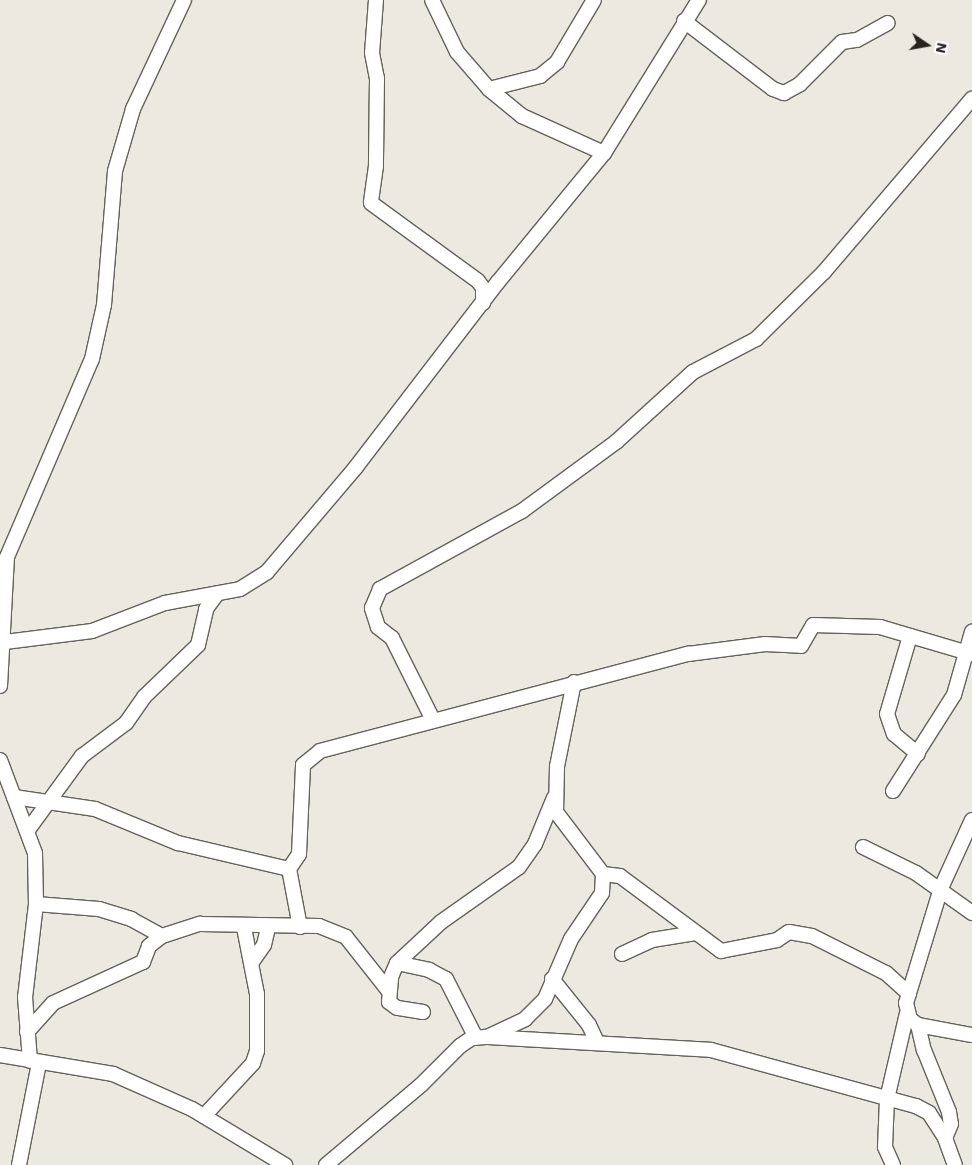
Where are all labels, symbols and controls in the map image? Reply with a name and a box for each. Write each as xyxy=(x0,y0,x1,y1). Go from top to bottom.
north arrow xyxy=(902,20,952,70)
text: N xyxy=(933,41,951,55)

